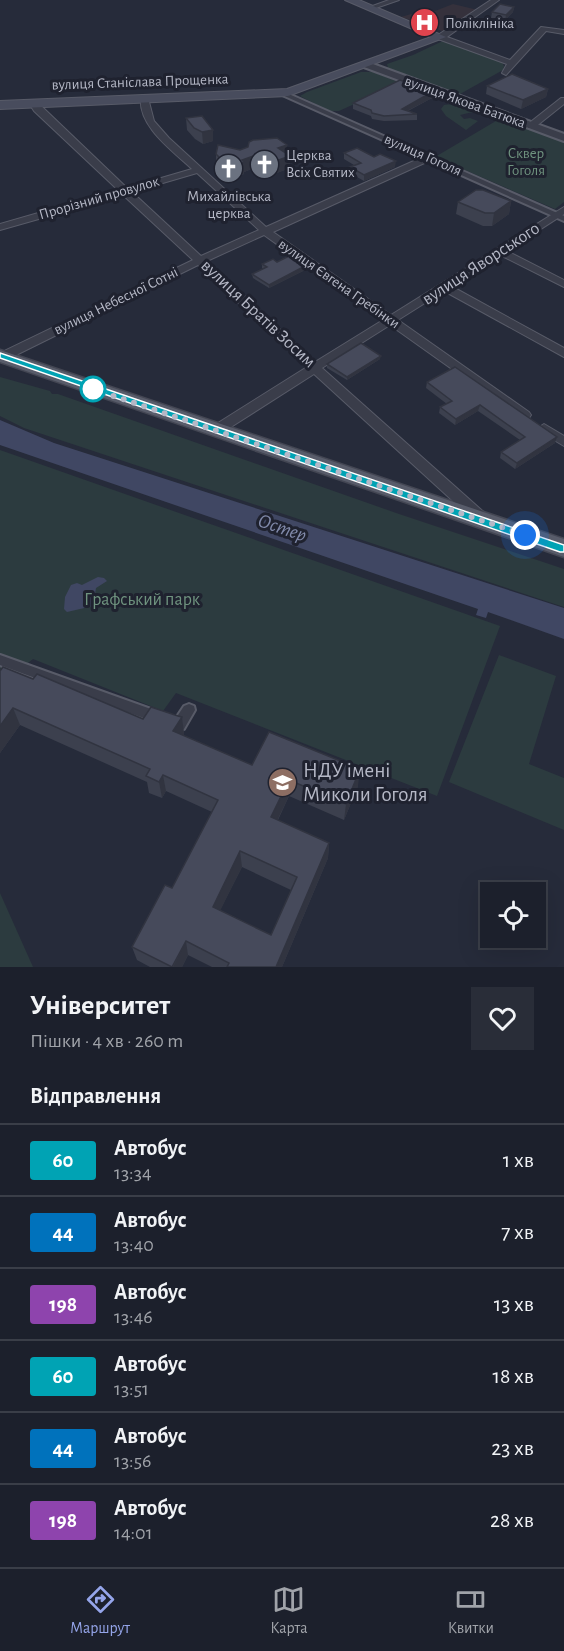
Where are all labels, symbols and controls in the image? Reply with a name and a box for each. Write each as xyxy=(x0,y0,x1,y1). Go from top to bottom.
hospital icon: Поліклініка xyxy=(408,7,440,39)
place label: Поліклініка xyxy=(445,16,514,31)
street label: вулиця Станіслава Прощенка xyxy=(51,71,229,93)
street label: вулиця Якова Батюка xyxy=(402,73,528,131)
street label: вулиця Гоголя xyxy=(382,131,464,179)
park label: Сквер Гоголя xyxy=(507,146,545,178)
church icon: Церква Всіх Святих xyxy=(249,148,281,180)
place label: Церква Всіх Святих xyxy=(286,148,355,180)
church icon: Михайлівська церква xyxy=(213,153,245,185)
street label: Прорізний провулок xyxy=(37,174,161,222)
place label: Михайлівська церква xyxy=(187,189,271,221)
street label: вулиця Яворського xyxy=(419,219,543,309)
street label: вулиця Євгена Гребінки xyxy=(276,236,402,332)
street label: вулиця Братів Зосим xyxy=(197,257,319,371)
street label: вулиця Небесної Сотні xyxy=(52,264,180,338)
unlabelled marker xyxy=(80,376,106,402)
water label: Остер xyxy=(255,510,309,546)
your location xyxy=(510,520,540,550)
park label: Графський парк xyxy=(84,591,201,609)
place label: НДУ імені Миколи Гоголя xyxy=(303,760,428,805)
school or university icon: НДУ імені Миколи Гоголя xyxy=(266,766,298,798)
map controls xyxy=(480,882,546,948)
button: locate xyxy=(480,882,546,948)
button: heart xyxy=(471,987,534,1050)
text: Університет xyxy=(30,992,170,1020)
text: Пішки · 4 хв · 260 m xyxy=(30,1031,183,1051)
text: Відправлення xyxy=(30,1085,161,1107)
text: Автобус xyxy=(114,1137,187,1159)
text: 1 хв xyxy=(503,1149,534,1171)
text: 60 xyxy=(52,1150,74,1171)
text: 13:34 xyxy=(114,1163,152,1183)
text: Автобус xyxy=(114,1209,187,1231)
text: 7 хв xyxy=(501,1221,534,1243)
text: 44 xyxy=(52,1222,74,1243)
text: 13:40 xyxy=(114,1235,154,1255)
text: Автобус xyxy=(114,1281,187,1303)
text: 13 хв xyxy=(494,1293,534,1315)
text: 198 xyxy=(49,1294,77,1315)
text: 13:46 xyxy=(114,1307,153,1327)
text: Автобус xyxy=(114,1353,187,1375)
text: 18 хв xyxy=(492,1365,534,1387)
text: 60 xyxy=(52,1366,74,1387)
text: 13:51 xyxy=(114,1379,149,1399)
text: Автобус xyxy=(114,1425,187,1447)
text: 23 хв xyxy=(491,1437,534,1459)
text: 44 xyxy=(52,1438,74,1459)
text: 13:56 xyxy=(114,1451,151,1471)
text: Автобус xyxy=(114,1497,187,1519)
text: 28 хв xyxy=(490,1509,534,1531)
text: 198 xyxy=(49,1510,77,1531)
text: 14:01 xyxy=(114,1523,153,1543)
tab: Маршрут xyxy=(70,1583,130,1638)
tab: Карта xyxy=(270,1583,308,1638)
tab: Квитки xyxy=(448,1583,494,1638)

